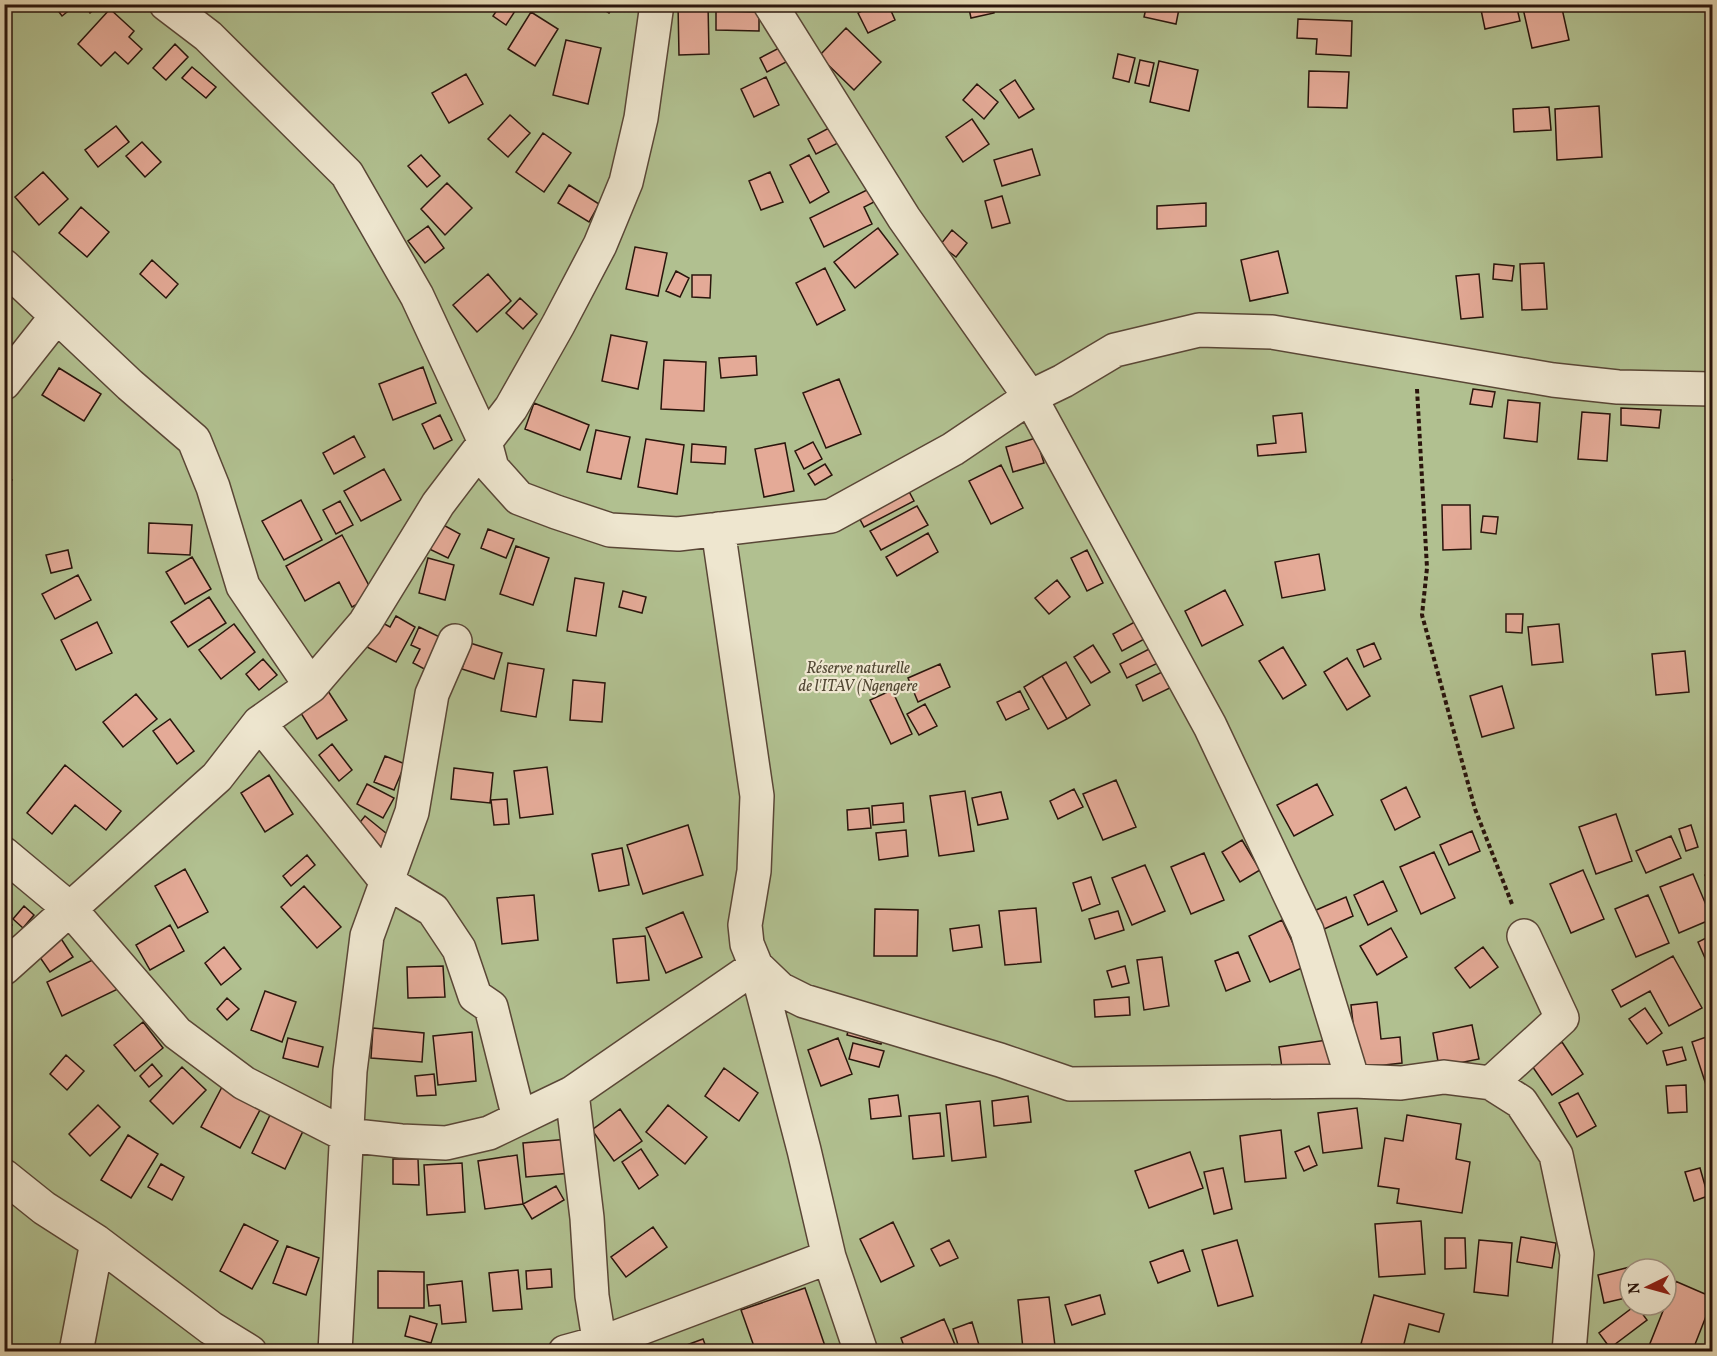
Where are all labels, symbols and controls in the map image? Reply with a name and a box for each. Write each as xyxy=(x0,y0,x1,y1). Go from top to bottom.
park label: Réserve naturelle de l'ITAV (Ngengere xyxy=(798,658,918,698)
north arrow xyxy=(1618,1257,1678,1317)
text: N xyxy=(1624,1281,1647,1295)

